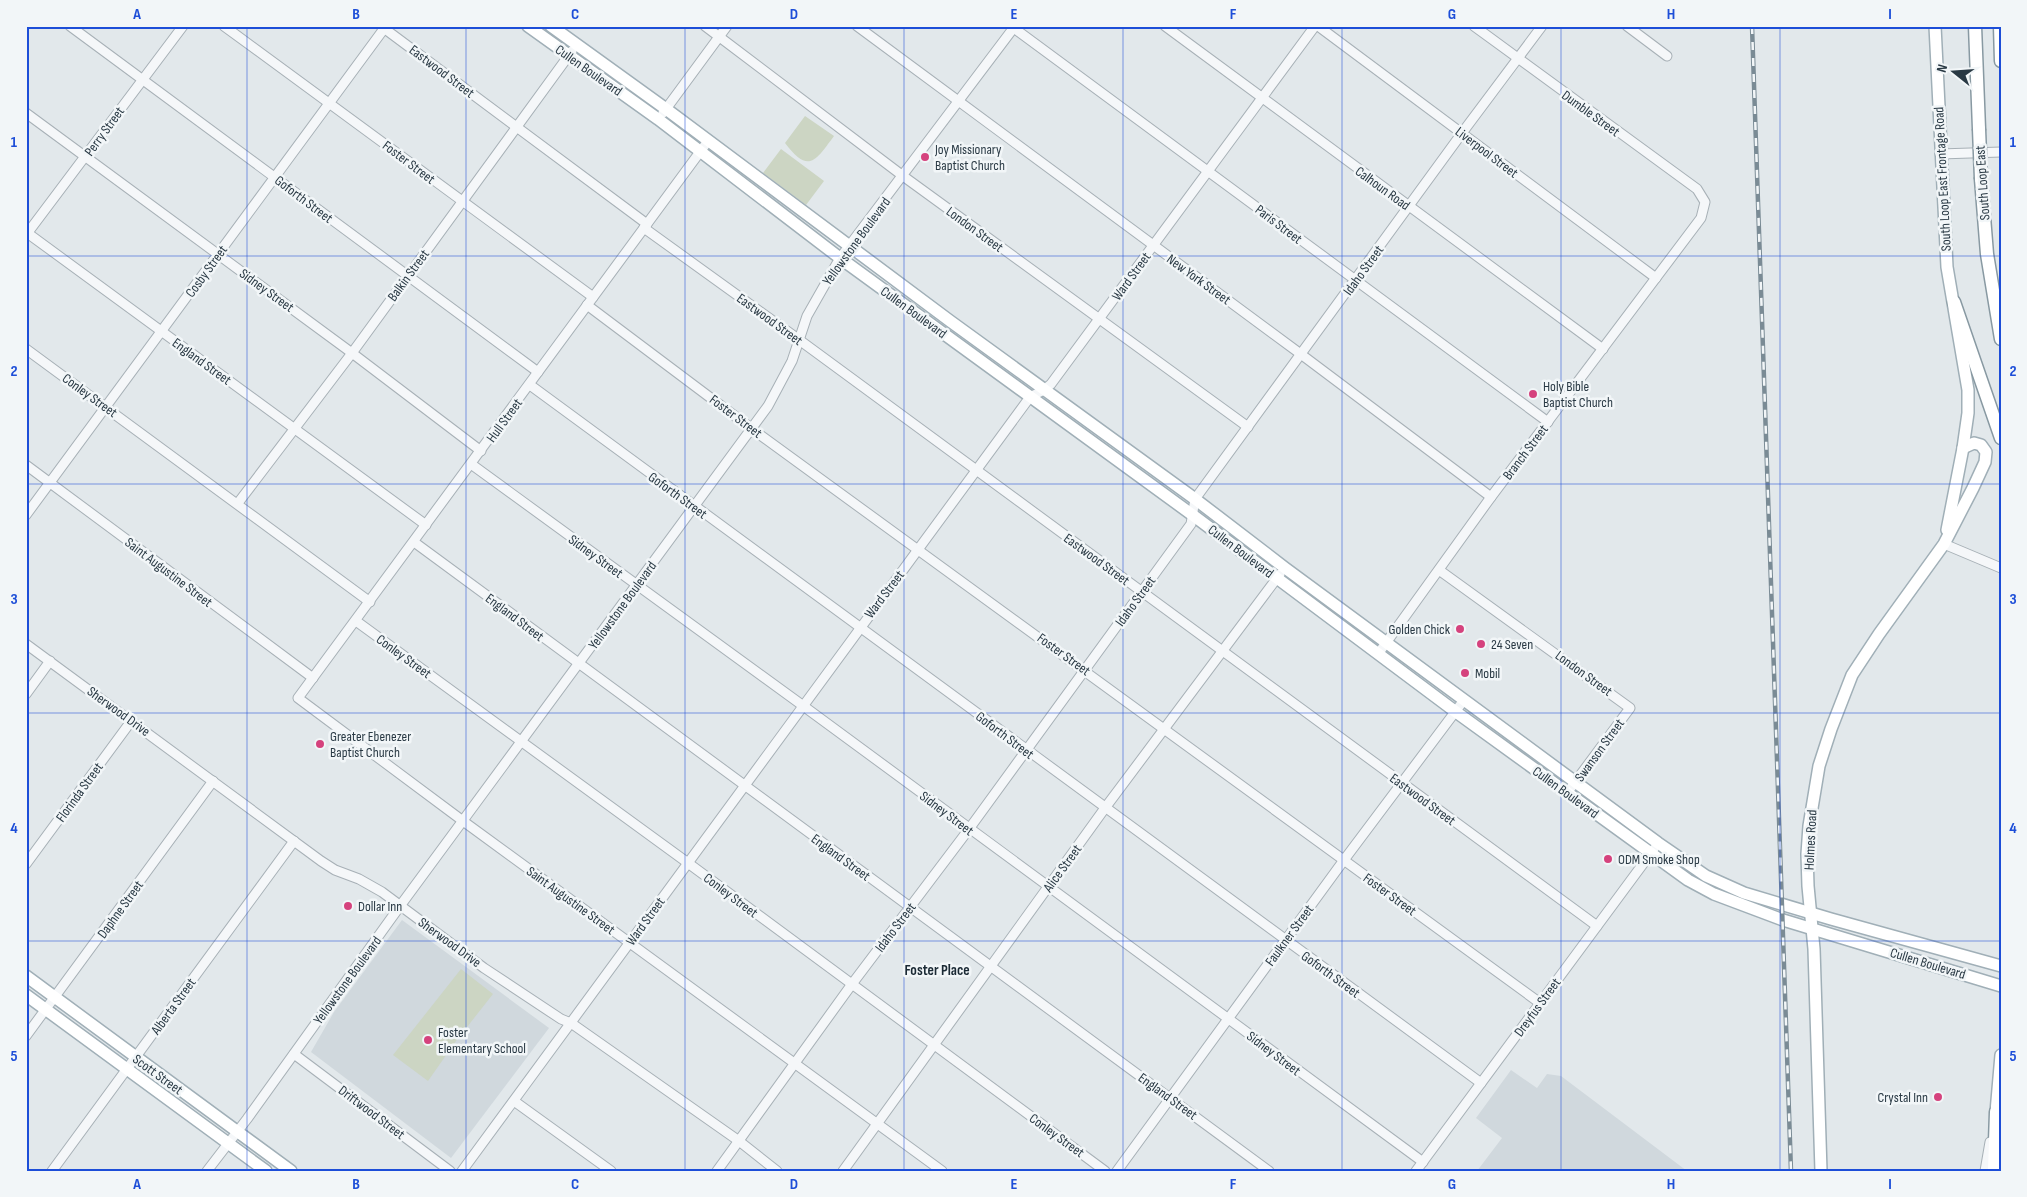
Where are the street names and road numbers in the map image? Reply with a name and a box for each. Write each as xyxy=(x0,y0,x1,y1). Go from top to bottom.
street label: Eastwood Street xyxy=(406,41,478,101)
street label: Cullen Boulevard xyxy=(552,41,626,100)
street label: Dumble Street xyxy=(1558,87,1623,140)
street label: Perry Street xyxy=(81,103,128,159)
street label: South Loop East Frontage Road xyxy=(1930,106,1955,252)
street label: Liverpool Street xyxy=(1452,123,1522,182)
street label: Foster Street xyxy=(379,137,438,188)
street label: South Loop East xyxy=(1971,145,1994,221)
street label: Calhoun Road xyxy=(1352,163,1414,214)
street label: Goforth Street xyxy=(271,172,336,227)
street label: Yellowstone Boulevard xyxy=(819,194,894,289)
street label: Paris Street xyxy=(1252,201,1306,248)
street label: London Street xyxy=(943,203,1006,256)
street label: Cosby Street xyxy=(182,242,231,301)
street label: Idaho Street xyxy=(1340,242,1387,299)
street label: Balkin Street xyxy=(384,246,433,305)
street label: Ward Street xyxy=(1108,249,1155,304)
street label: New York Street xyxy=(1163,251,1234,308)
street label: Sidney Street xyxy=(236,265,297,316)
street label: Cullen Boulevard xyxy=(877,283,950,342)
street label: Eastwood Street xyxy=(733,290,806,349)
street label: England Street xyxy=(169,334,235,389)
street label: Conley Street xyxy=(59,370,121,421)
street label: Foster Street xyxy=(706,391,765,442)
street label: Hull Street xyxy=(483,395,526,445)
street label: Branch Street xyxy=(1499,421,1552,483)
street label: Goforth Street xyxy=(645,468,710,522)
street label: Cullen Boulevard xyxy=(1204,521,1277,582)
street label: Eastwood Street xyxy=(1060,530,1133,589)
street label: Sidney Street xyxy=(565,531,626,582)
street label: Saint Augustine Street xyxy=(122,534,216,611)
street label: Yellowstone Boulevard xyxy=(585,558,660,653)
street label: Ward Street xyxy=(861,567,908,622)
street label: Idaho Street xyxy=(1112,573,1159,630)
street label: England Street xyxy=(482,590,547,645)
street label: Foster Street xyxy=(1034,629,1094,679)
street label: Conley Street xyxy=(373,631,435,682)
street label: London Street xyxy=(1552,647,1615,700)
street label: Sherwood Drive xyxy=(84,683,154,740)
street label: Goforth Street xyxy=(972,708,1037,763)
street label: Swanson Street xyxy=(1571,716,1628,785)
street label: Florinda Street xyxy=(52,759,107,825)
street label: Cullen Boulevard xyxy=(1529,763,1602,822)
street label: Eastwood Street xyxy=(1386,770,1459,829)
street label: Sidney Street xyxy=(916,788,977,839)
street label: Holmes Road xyxy=(1800,809,1821,871)
street label: England Street xyxy=(808,830,874,885)
street label: Alice Street xyxy=(1039,841,1085,896)
street label: Saint Augustine Street xyxy=(523,863,618,938)
street label: Conley Street xyxy=(700,869,761,921)
street label: Foster Street xyxy=(1360,869,1420,919)
street label: Daphne Street xyxy=(94,877,147,942)
street label: Ward Street xyxy=(622,894,669,949)
street label: Idaho Street xyxy=(871,899,920,955)
street label: Faulkner Street xyxy=(1261,901,1317,969)
street label: Sherwood Drive xyxy=(415,914,485,971)
street label: Yellowstone Boulevard xyxy=(310,933,385,1028)
street label: Cullen Boulevard xyxy=(1888,944,1968,983)
street label: Goforth Street xyxy=(1298,947,1363,1001)
street label: Alberta Street xyxy=(147,975,200,1039)
street label: Dreyfus Street xyxy=(1510,975,1564,1040)
street label: Sidney Street xyxy=(1243,1028,1304,1079)
street label: Scott Street xyxy=(129,1051,186,1098)
street label: England Street xyxy=(1135,1069,1201,1124)
street label: Driftwood Street xyxy=(335,1082,408,1143)
street label: Conley Street xyxy=(1026,1110,1088,1161)

